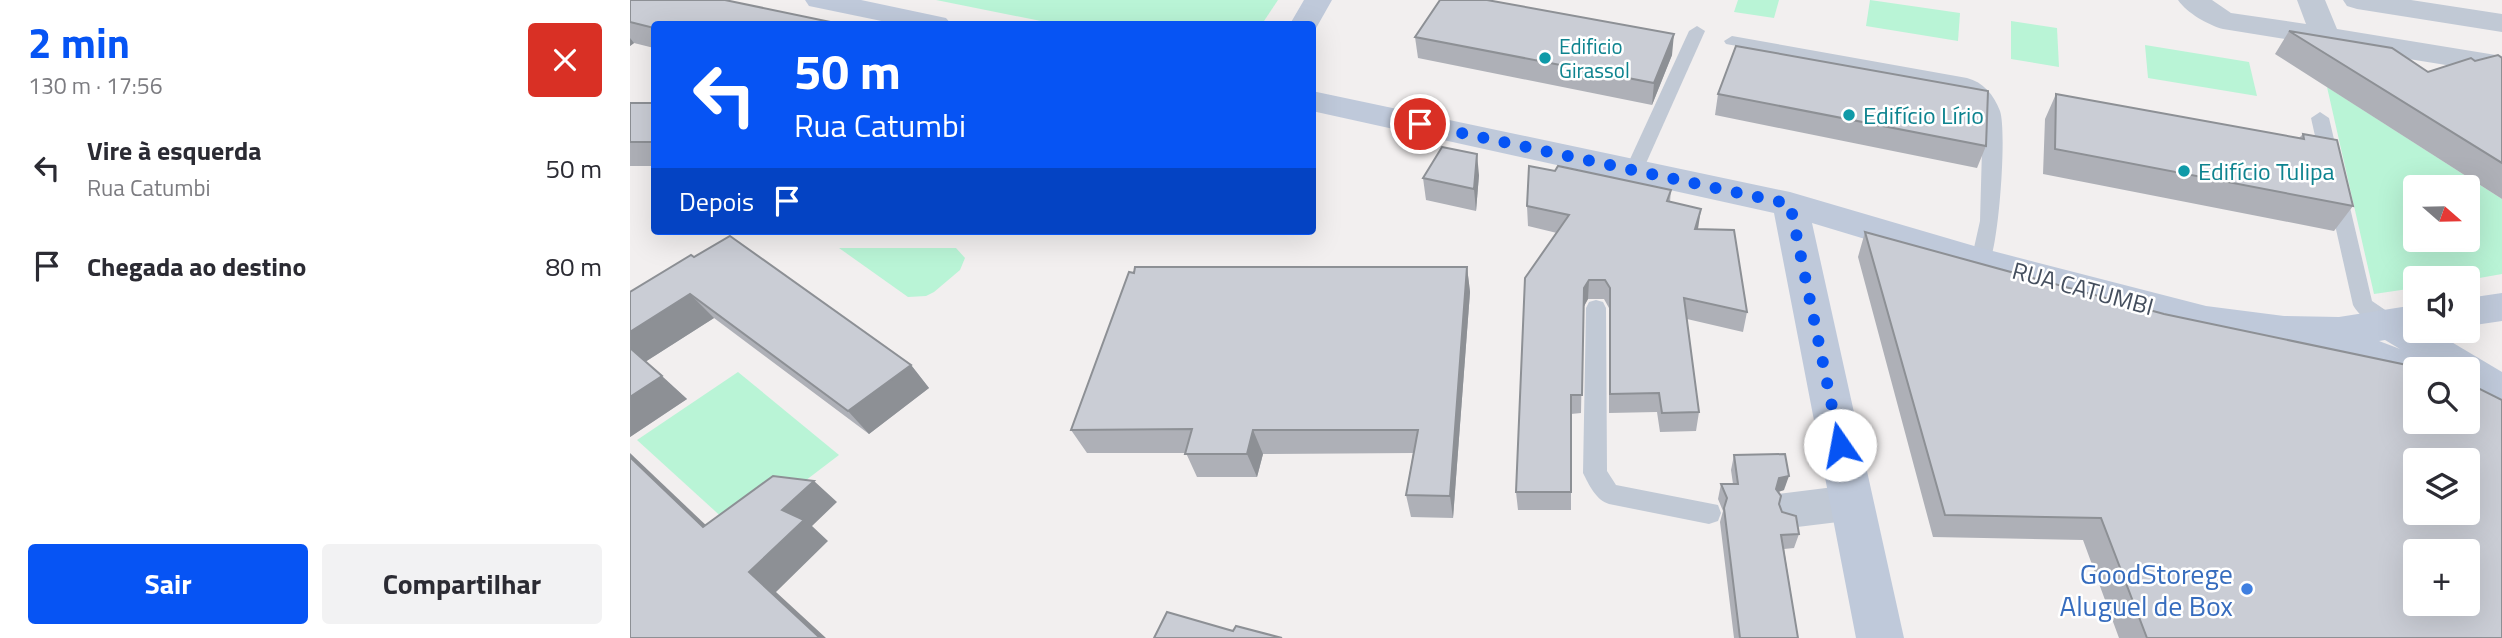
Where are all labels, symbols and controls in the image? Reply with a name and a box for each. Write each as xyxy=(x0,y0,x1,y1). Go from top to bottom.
text: 2 min xyxy=(28,10,130,74)
button: close xyxy=(528,23,602,97)
place label: Edificio Girassol xyxy=(1559,30,1630,86)
text: 50 m xyxy=(794,33,901,108)
icon: left xyxy=(679,49,770,140)
marker: Edificio Girassol xyxy=(1537,50,1553,66)
text: 130 m · 17:56 xyxy=(28,68,163,103)
pin xyxy=(1390,94,1450,154)
place label: Edifício Lírio xyxy=(1863,97,1984,133)
text: Rua Catumbi xyxy=(794,101,966,149)
icon: arrive xyxy=(1401,105,1439,143)
marker: Edifício Lírio xyxy=(1841,107,1857,123)
text: Vire à esquerda xyxy=(87,131,262,170)
icon: left xyxy=(28,149,66,187)
text: 50 m xyxy=(545,149,602,188)
place label: Edifício Tulipa xyxy=(2198,153,2335,189)
marker: Edifício Tulipa xyxy=(2176,163,2192,179)
text: Rua Catumbi xyxy=(87,170,211,205)
north arrow xyxy=(2403,175,2480,252)
map controls xyxy=(2403,175,2480,616)
text: Depois xyxy=(679,182,754,221)
icon: arrive xyxy=(768,182,806,220)
icon: arrive xyxy=(28,247,66,285)
text: Chegada ao destino xyxy=(87,247,306,286)
text: 80 m xyxy=(545,247,602,286)
street label: RUA CATUMBI xyxy=(2008,252,2158,324)
button: sound xyxy=(2403,266,2480,343)
button: search xyxy=(2403,357,2480,434)
position arrow xyxy=(1803,408,1877,482)
button: layers xyxy=(2403,448,2480,525)
button: + xyxy=(2403,539,2480,616)
button: Sair xyxy=(28,544,308,624)
button: Compartilhar xyxy=(322,544,602,624)
place label: GoodStorege Aluguel de Box xyxy=(2059,552,2233,627)
marker: GoodStorege Aluguel de Box xyxy=(2239,581,2255,597)

